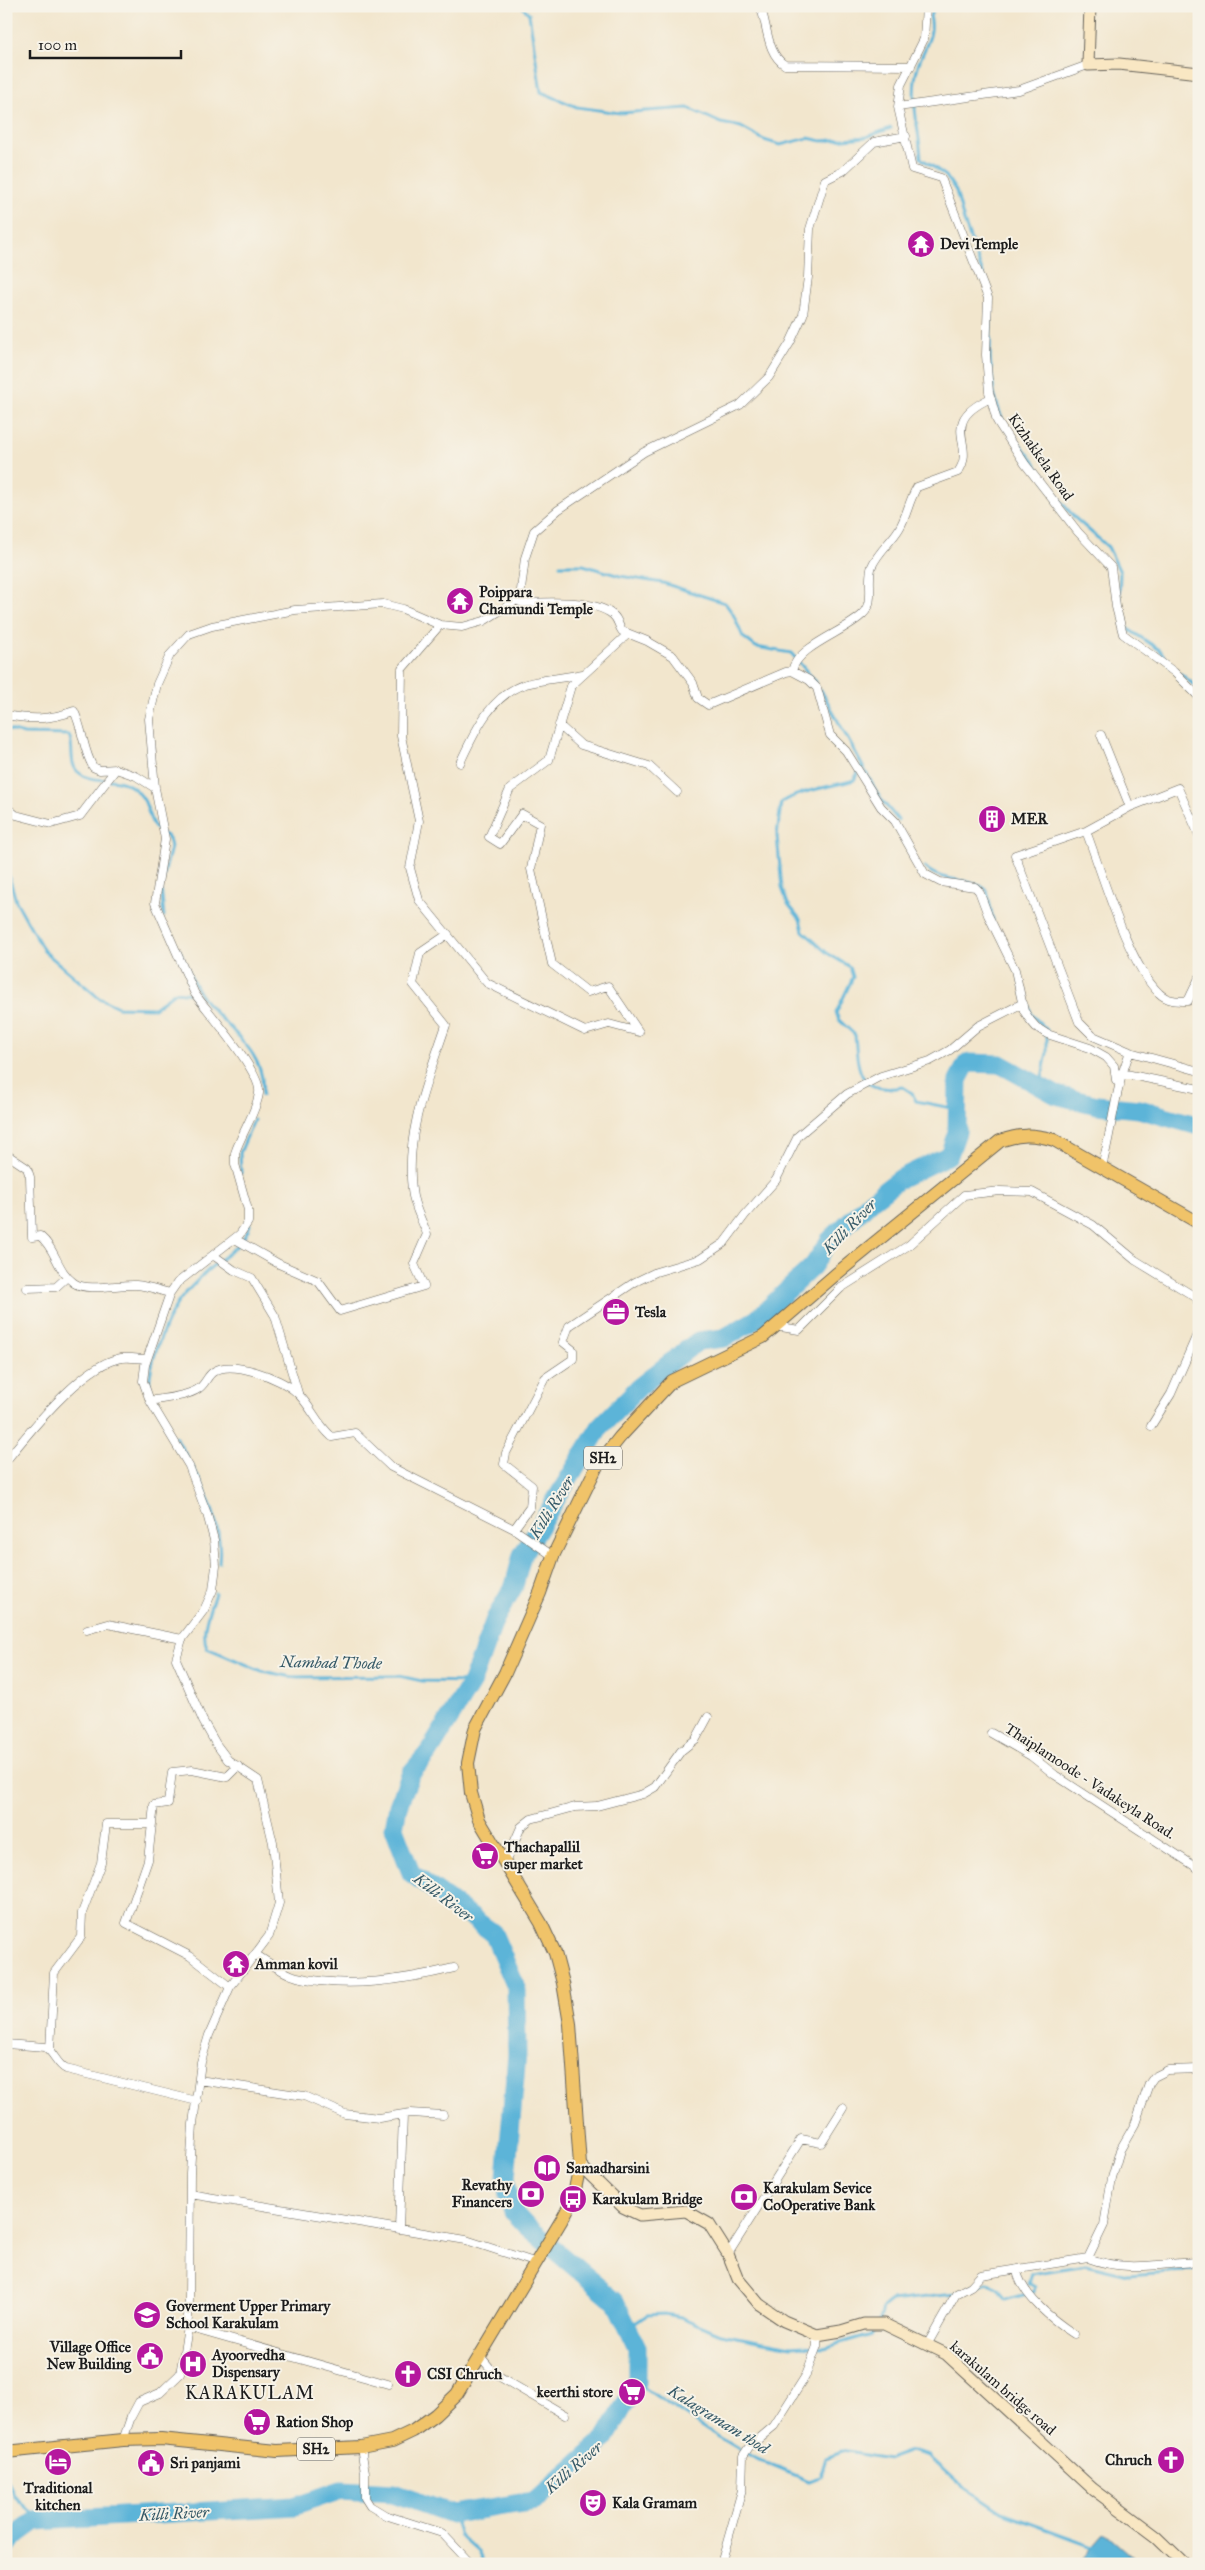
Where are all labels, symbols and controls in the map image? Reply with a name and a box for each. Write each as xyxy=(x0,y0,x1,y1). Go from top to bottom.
scale bar xyxy=(30,28,181,60)
text: 100 m xyxy=(38,36,78,54)
temple icon: Devi Temple xyxy=(906,229,936,259)
place label: Devi Temple xyxy=(940,235,1019,254)
street label: Kizhakkela Road xyxy=(1004,410,1078,504)
place label: Poippara Chamundi Temple xyxy=(479,583,594,619)
temple icon: Poippara Chamundi Temple xyxy=(445,586,475,616)
building icon: MER xyxy=(977,804,1007,834)
place label: MER xyxy=(1011,810,1049,828)
water label: Killi River xyxy=(818,1194,881,1259)
office icon: Tesla xyxy=(601,1297,631,1327)
place label: Tesla xyxy=(634,1303,667,1321)
road number: SH2 xyxy=(584,1446,622,1470)
water label: Killi River xyxy=(524,1472,579,1543)
water label: Nambad Thode xyxy=(279,1652,383,1673)
street label: Thaiplamoode - Vadakeyla Road. xyxy=(1002,1719,1178,1843)
place label: Thachapallil super market xyxy=(503,1838,584,1874)
supermarket icon: Thachapallil super market xyxy=(470,1841,500,1871)
water label: Killi River xyxy=(409,1868,478,1927)
temple icon: Amman kovil xyxy=(221,1949,251,1979)
place label: Amman kovil xyxy=(254,1955,339,1973)
library icon: Samadharsini xyxy=(532,2153,562,2183)
place label: Samadharsini xyxy=(566,2159,650,2177)
place label: Revathy Financers xyxy=(452,2176,513,2211)
bank icon: Revathy Financers xyxy=(516,2179,546,2209)
place label: Karakulam Sevice CoOperative Bank xyxy=(763,2179,876,2215)
bank icon: Karakulam Sevice CoOperative Bank xyxy=(729,2182,759,2212)
bus stop icon: Karakulam Bridge xyxy=(558,2184,588,2214)
place label: Karakulam Bridge xyxy=(592,2190,703,2209)
place label: Goverment Upper Primary School Karakulam xyxy=(166,2297,331,2332)
school or university icon: Goverment Upper Primary School Karakulam xyxy=(132,2300,162,2330)
street label: karakulam bridge road xyxy=(946,2337,1060,2439)
place label: Village Office New Building xyxy=(46,2338,132,2374)
public building icon: Village Office New Building xyxy=(135,2341,165,2371)
place label: Ayoorvedha Dispensary xyxy=(211,2346,286,2382)
hospital icon: Ayoorvedha Dispensary xyxy=(178,2349,208,2379)
church icon: CSI Chruch xyxy=(393,2359,423,2389)
place label: CSI Chruch xyxy=(427,2365,503,2383)
supermarket icon: keerthi store xyxy=(617,2377,647,2407)
water label: Kalagramam thod xyxy=(664,2380,774,2459)
district label: KARAKULAM xyxy=(185,2382,315,2404)
place label: keerthi store xyxy=(537,2383,614,2401)
supermarket icon: Ration Shop xyxy=(242,2407,272,2437)
place label: Ration Shop xyxy=(276,2413,354,2432)
water label: Killi River xyxy=(540,2437,607,2498)
road number: SH2 xyxy=(297,2438,335,2460)
church icon: Chruch xyxy=(1156,2445,1186,2475)
hotel icon: Traditional kitchen xyxy=(43,2447,73,2477)
public building icon: Sri panjami xyxy=(136,2448,166,2478)
place label: Chruch xyxy=(1105,2451,1153,2469)
place label: Sri panjami xyxy=(170,2454,241,2473)
place label: Traditional kitchen xyxy=(23,2479,93,2514)
theatre icon: Kala Gramam xyxy=(578,2488,608,2518)
place label: Kala Gramam xyxy=(612,2494,697,2512)
water label: Killi River xyxy=(138,2502,211,2525)

